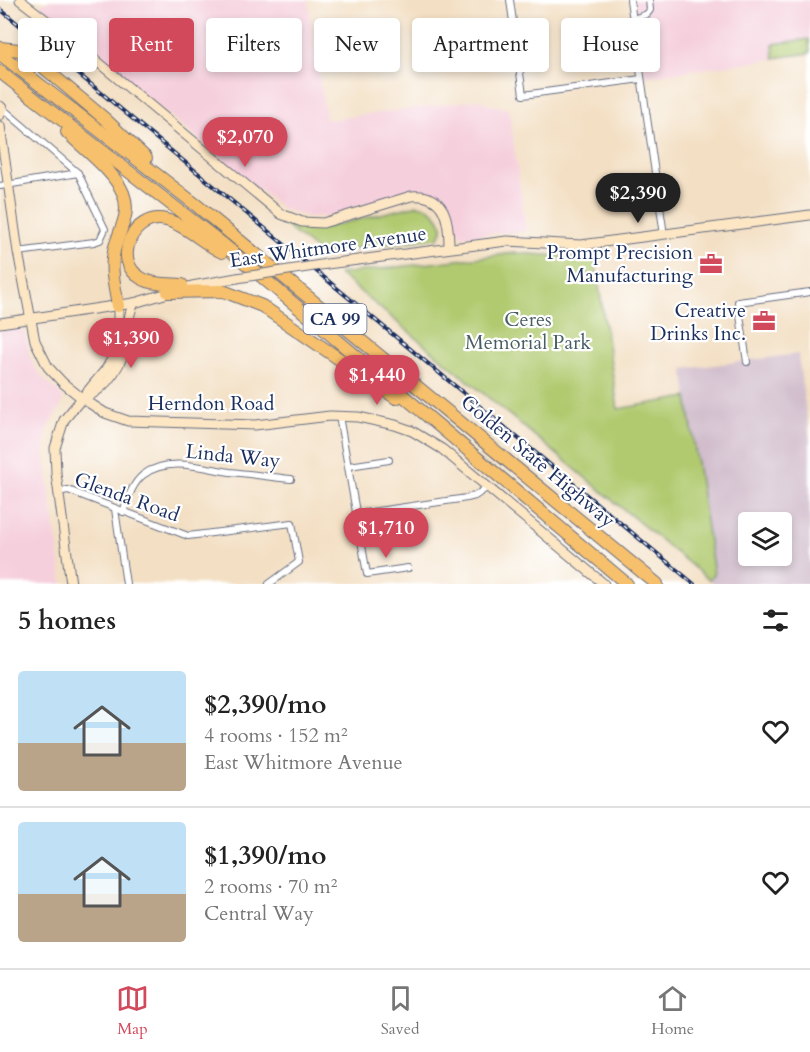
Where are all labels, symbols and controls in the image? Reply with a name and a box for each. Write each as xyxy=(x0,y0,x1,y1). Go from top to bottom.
chip: Buy xyxy=(18,18,97,72)
chip: Rent xyxy=(109,18,194,72)
chip: Filters xyxy=(206,18,302,72)
chip: New xyxy=(314,18,400,72)
chip: Apartment xyxy=(412,18,549,72)
chip: House xyxy=(561,18,660,72)
pin: $2,070 xyxy=(196,117,294,168)
text: $2,070 xyxy=(216,123,274,150)
pin: $2,390 xyxy=(589,173,687,224)
text: $2,390 xyxy=(609,179,667,206)
street label: East Whitmore Avenue xyxy=(228,220,428,274)
place label: Prompt Precision Manufacturing xyxy=(546,239,694,289)
office icon: Prompt Precision Manufacturing xyxy=(698,251,724,277)
place label: Creative Drinks Inc. xyxy=(650,297,746,347)
road number: CA 99 xyxy=(304,304,366,334)
park label: Ceres Memorial Park xyxy=(465,306,591,356)
office icon: Creative Drinks Inc. xyxy=(751,308,777,334)
pin: $1,390 xyxy=(82,318,180,369)
text: $1,390 xyxy=(102,324,160,351)
pin: $1,440 xyxy=(328,355,426,406)
text: $1,440 xyxy=(348,361,406,388)
street label: Golden State Highway xyxy=(455,388,621,534)
street label: Herndon Road xyxy=(148,390,275,417)
street label: Linda Way xyxy=(184,438,282,474)
street label: Glenda Road xyxy=(71,466,184,529)
pin: $1,710 xyxy=(337,508,435,559)
map controls xyxy=(738,512,792,566)
button: layers xyxy=(738,512,792,566)
text: $1,710 xyxy=(357,514,415,541)
text: 5 homes xyxy=(18,603,116,638)
icon: filters xyxy=(759,604,792,637)
text: $2,390/mo xyxy=(204,687,327,722)
icon: home xyxy=(66,695,138,767)
icon: heart xyxy=(759,715,792,748)
text: 4 rooms · 152 m² xyxy=(204,722,348,749)
text: East Whitmore Avenue xyxy=(204,749,403,776)
text: $1,390/mo xyxy=(204,838,327,873)
icon: home xyxy=(66,846,138,918)
icon: heart xyxy=(759,866,792,899)
text: 2 rooms · 70 m² xyxy=(204,873,337,900)
text: Central Way xyxy=(204,900,314,927)
tab: Map xyxy=(116,982,149,1040)
tab: Saved xyxy=(381,982,419,1040)
tab: Home xyxy=(651,982,694,1040)

